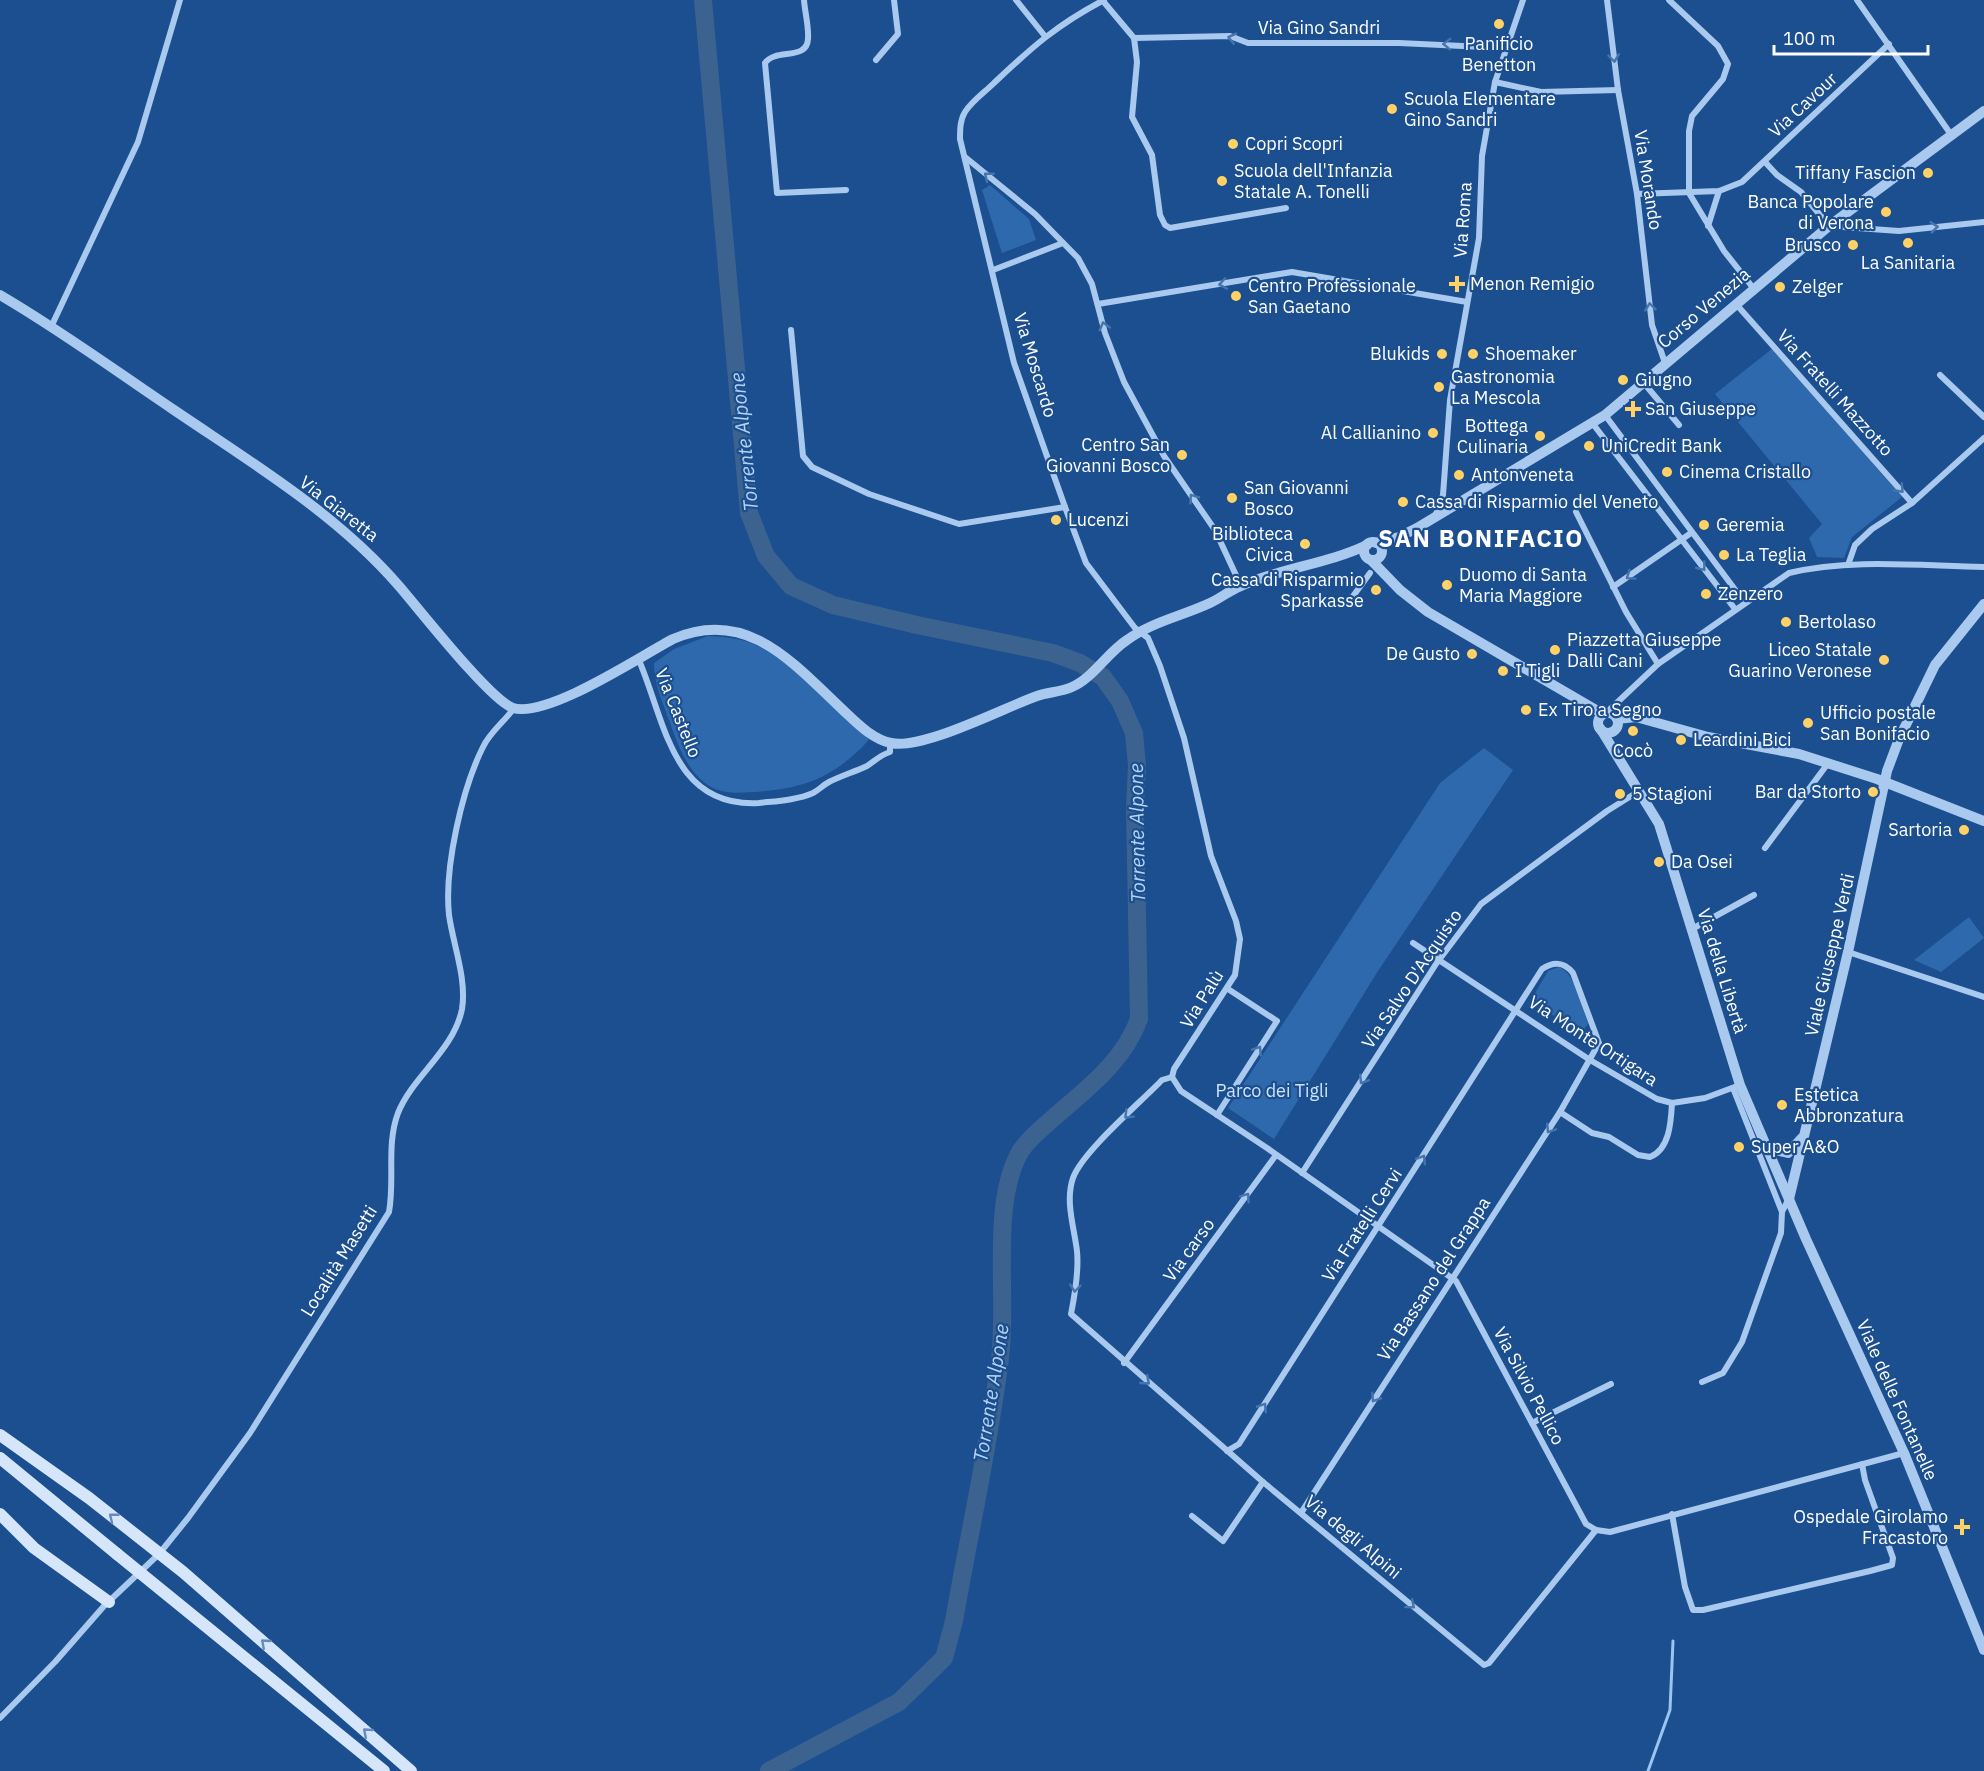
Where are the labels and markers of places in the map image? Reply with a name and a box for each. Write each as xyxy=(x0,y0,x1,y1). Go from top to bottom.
marker: Panificio Benetton xyxy=(1492,17,1506,31)
place label: Panificio Benetton xyxy=(1462,32,1536,76)
place label: Scuola Elementare Gino Sandri xyxy=(1404,87,1556,131)
marker: Scuola Elementare Gino Sandri xyxy=(1385,102,1399,116)
place label: Copri Scopri xyxy=(1245,132,1343,155)
marker: Copri Scopri xyxy=(1226,137,1240,151)
place label: Scuola dell'Infanzia Statale A. Tonelli xyxy=(1234,159,1393,203)
place label: Tiffany Fascion xyxy=(1795,161,1916,184)
marker: Tiffany Fascion xyxy=(1921,166,1935,180)
marker: Scuola dell'Infanzia Statale A. Tonelli xyxy=(1215,174,1229,188)
place label: Banca Popolare di Verona xyxy=(1747,190,1874,234)
marker: Banca Popolare di Verona xyxy=(1879,205,1893,219)
place label: Brusco xyxy=(1785,233,1841,256)
marker: La Sanitaria xyxy=(1901,236,1915,250)
marker: Brusco xyxy=(1846,238,1860,252)
place label: La Sanitaria xyxy=(1861,251,1956,274)
place label: Menon Remigio xyxy=(1470,272,1595,295)
place label: Centro Professionale San Gaetano xyxy=(1248,274,1416,318)
marker: Menon Remigio xyxy=(1448,275,1466,293)
place label: Zelger xyxy=(1792,275,1843,298)
marker: Zelger xyxy=(1773,280,1787,294)
marker: Centro Professionale San Gaetano xyxy=(1229,289,1243,303)
place label: Blukids xyxy=(1370,342,1430,365)
place label: Shoemaker xyxy=(1485,342,1577,365)
marker: Blukids xyxy=(1435,347,1449,361)
marker: Shoemaker xyxy=(1466,347,1480,361)
place label: Gastronomia La Mescola xyxy=(1451,365,1555,409)
place label: Giugno xyxy=(1635,368,1692,391)
marker: Giugno xyxy=(1616,373,1630,387)
marker: Gastronomia La Mescola xyxy=(1432,380,1446,394)
place label: San Giuseppe xyxy=(1645,397,1756,420)
marker: San Giuseppe xyxy=(1626,402,1640,416)
place label: Bottega Culinaria xyxy=(1457,414,1528,458)
place label: Al Callianino xyxy=(1321,421,1421,444)
marker: Al Callianino xyxy=(1426,426,1440,440)
marker: Bottega Culinaria xyxy=(1533,429,1547,443)
place label: Centro San Giovanni Bosco xyxy=(1046,433,1170,477)
place label: UniCredit Bank xyxy=(1601,434,1723,457)
marker: UniCredit Bank xyxy=(1582,439,1596,453)
marker: Centro San Giovanni Bosco xyxy=(1175,448,1189,462)
place label: Cinema Cristallo xyxy=(1679,460,1811,483)
place label: Antonveneta xyxy=(1471,463,1574,486)
marker: Cinema Cristallo xyxy=(1660,465,1674,479)
marker: Antonveneta xyxy=(1452,468,1466,482)
place label: San Giovanni Bosco xyxy=(1244,476,1349,520)
place label: Cassa di Risparmio del Veneto xyxy=(1415,490,1658,513)
marker: San Giovanni Bosco xyxy=(1225,491,1239,505)
marker: Cassa di Risparmio del Veneto xyxy=(1396,495,1410,509)
place label: Lucenzi xyxy=(1068,508,1129,531)
marker: Lucenzi xyxy=(1049,513,1063,527)
place label: Geremia xyxy=(1716,513,1785,536)
marker: Geremia xyxy=(1697,518,1711,532)
place label: Biblioteca Civica xyxy=(1212,522,1293,566)
marker: Biblioteca Civica xyxy=(1298,537,1312,551)
place label: La Teglia xyxy=(1736,543,1807,566)
marker: La Teglia xyxy=(1717,548,1731,562)
place label: Duomo di Santa Maria Maggiore xyxy=(1459,563,1587,607)
place label: Cassa di Risparmio Sparkasse xyxy=(1211,568,1364,612)
marker: Duomo di Santa Maria Maggiore xyxy=(1440,578,1454,592)
place label: Zenzero xyxy=(1718,582,1783,605)
marker: Cassa di Risparmio Sparkasse xyxy=(1369,583,1383,597)
marker: Zenzero xyxy=(1699,587,1713,601)
place label: Bertolaso xyxy=(1798,610,1876,633)
marker: Bertolaso xyxy=(1779,615,1793,629)
place label: Piazzetta Giuseppe Dalli Cani xyxy=(1567,628,1722,672)
place label: Liceo Statale Guarino Veronese xyxy=(1728,638,1872,682)
place label: De Gusto xyxy=(1386,642,1460,665)
marker: Piazzetta Giuseppe Dalli Cani xyxy=(1548,643,1562,657)
marker: De Gusto xyxy=(1465,647,1479,661)
marker: Liceo Statale Guarino Veronese xyxy=(1877,653,1891,667)
place label: I Tigli xyxy=(1515,659,1560,682)
marker: I Tigli xyxy=(1496,664,1510,678)
place label: Ex Tiro a Segno xyxy=(1538,698,1662,721)
place label: Ufficio postale San Bonifacio xyxy=(1820,701,1936,745)
marker: Ex Tiro a Segno xyxy=(1519,703,1533,717)
marker: Ufficio postale San Bonifacio xyxy=(1801,716,1815,730)
marker: Cocò xyxy=(1626,724,1640,738)
place label: Leardini Bici xyxy=(1693,728,1792,751)
marker: Leardini Bici xyxy=(1674,733,1688,747)
place label: Cocò xyxy=(1613,739,1653,762)
place label: Bar da Storto xyxy=(1755,780,1861,803)
place label: 5 Stagioni xyxy=(1632,782,1712,805)
marker: Bar da Storto xyxy=(1866,785,1880,799)
marker: 5 Stagioni xyxy=(1613,787,1627,801)
place label: Sartoria xyxy=(1888,818,1952,841)
marker: Sartoria xyxy=(1957,823,1971,837)
place label: Da Osei xyxy=(1671,850,1733,873)
marker: Da Osei xyxy=(1652,855,1666,869)
place label: Estetica Abbronzatura xyxy=(1794,1083,1904,1127)
marker: Estetica Abbronzatura xyxy=(1775,1098,1789,1112)
place label: Super A&O xyxy=(1751,1135,1839,1158)
marker: Super A&O xyxy=(1732,1140,1746,1154)
place label: Ospedale Girolamo Fracastoro xyxy=(1793,1505,1948,1549)
marker: Ospedale Girolamo Fracastoro xyxy=(1953,1518,1971,1536)

